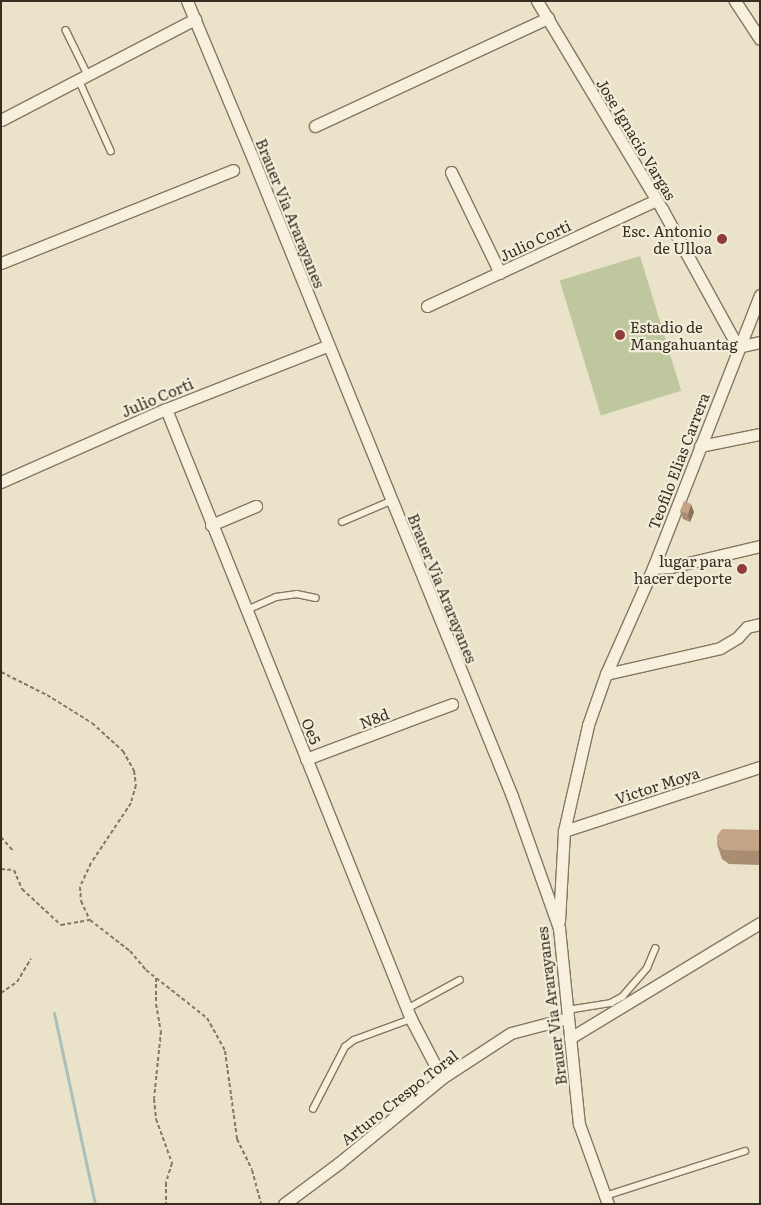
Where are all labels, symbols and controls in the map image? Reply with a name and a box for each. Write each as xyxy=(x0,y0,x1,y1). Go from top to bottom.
street label: Jose Ignacio Vargas xyxy=(594,75,680,203)
street label: Brauer Via Ararayanes xyxy=(253,136,329,290)
street label: Julio Corti xyxy=(497,216,573,264)
place label: Esc. Antonio de Ulloa xyxy=(622,221,712,256)
marker: Esc. Antonio de Ulloa xyxy=(716,233,728,245)
place label: Estadio de Mangahuantag xyxy=(630,317,738,352)
marker: Estadio de Mangahuantag xyxy=(614,329,626,341)
street label: Julio Corti xyxy=(118,374,196,420)
street label: Teofilo Elias Carrera xyxy=(644,390,712,532)
street label: Brauer Via Ararayanes xyxy=(405,511,481,665)
place label: lugar para hacer deporte xyxy=(634,551,732,586)
marker: lugar para hacer deporte xyxy=(736,563,748,575)
street label: N8d xyxy=(357,704,391,732)
street label: Oe5 xyxy=(299,715,325,747)
street label: Victor Moya xyxy=(612,763,702,807)
street label: Brauer Via Ararayanes xyxy=(532,926,570,1086)
street label: Arturo Crespo Toral xyxy=(337,1046,461,1148)

